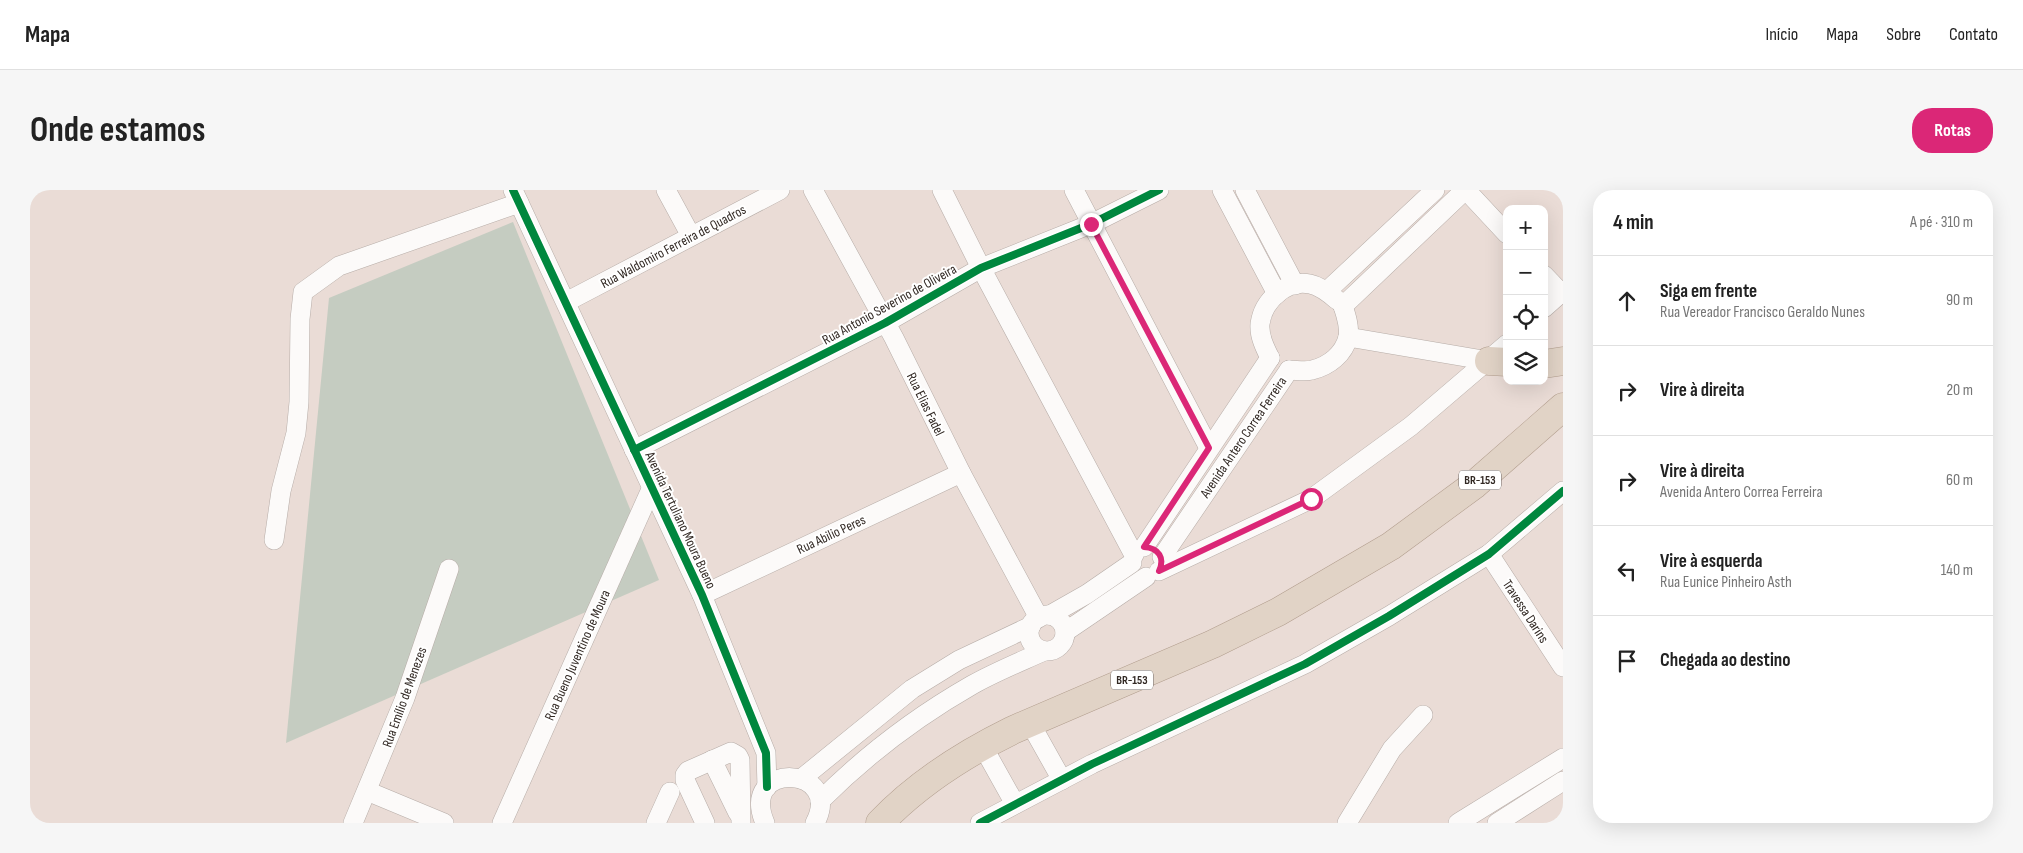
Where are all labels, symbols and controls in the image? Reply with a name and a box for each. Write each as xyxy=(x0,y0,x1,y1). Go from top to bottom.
text: Mapa xyxy=(25,20,70,49)
text: Início xyxy=(1766,24,1798,45)
text: Mapa xyxy=(1826,24,1858,45)
text: Sobre xyxy=(1886,24,1921,45)
text: Contato xyxy=(1949,24,1998,45)
button: Rotas xyxy=(1912,108,1993,153)
text: Onde estamos xyxy=(30,109,206,152)
street label: Rua Waldomiro Ferreira de Quadros xyxy=(598,201,749,292)
map controls xyxy=(1503,205,1548,385)
button: + xyxy=(1503,205,1548,250)
text: 4 min xyxy=(1613,210,1654,235)
route end xyxy=(1080,213,1103,236)
text: A pé · 310 m xyxy=(1910,213,1973,232)
button: − xyxy=(1503,250,1548,295)
street label: Rua Antonio Severino de Oliveira xyxy=(819,260,959,348)
text: Siga em frente xyxy=(1660,280,1757,303)
icon: ahead xyxy=(1613,287,1641,315)
text: 90 m xyxy=(1946,291,1973,310)
button: locate xyxy=(1503,295,1548,340)
text: Rua Vereador Francisco Geraldo Nunes xyxy=(1660,303,1865,322)
button: layers xyxy=(1503,340,1548,385)
street label: Rua Elias Fadel xyxy=(903,370,948,439)
street label: Avenida Antero Correa Ferreira xyxy=(1196,374,1290,502)
icon: right xyxy=(1613,377,1641,405)
text: Vire à direita xyxy=(1660,379,1744,402)
text: 20 m xyxy=(1946,381,1973,400)
street label: Avenida Tertuliano Moura Bueno xyxy=(641,448,720,592)
text: Vire à direita xyxy=(1660,460,1744,483)
icon: right xyxy=(1613,467,1641,495)
road number: BR-153 xyxy=(1459,470,1501,490)
text: 60 m xyxy=(1946,471,1973,490)
text: Avenida Antero Correa Ferreira xyxy=(1660,483,1823,502)
route start xyxy=(1300,488,1323,511)
street label: Rua Abilio Peres xyxy=(794,511,868,558)
text: Vire à esquerda xyxy=(1660,550,1762,573)
icon: left xyxy=(1613,557,1641,585)
text: 140 m xyxy=(1941,561,1973,580)
text: Rua Eunice Pinheiro Asth xyxy=(1660,573,1792,592)
street label: Travessa Darins xyxy=(1499,576,1552,646)
street label: Rua Bueno Juventino de Moura xyxy=(541,587,614,723)
street label: Rua Emílio de Menezes xyxy=(378,645,431,750)
icon: arrive xyxy=(1613,647,1641,675)
text: Chegada ao destino xyxy=(1660,649,1790,672)
road number: BR-153 xyxy=(1111,670,1153,690)

